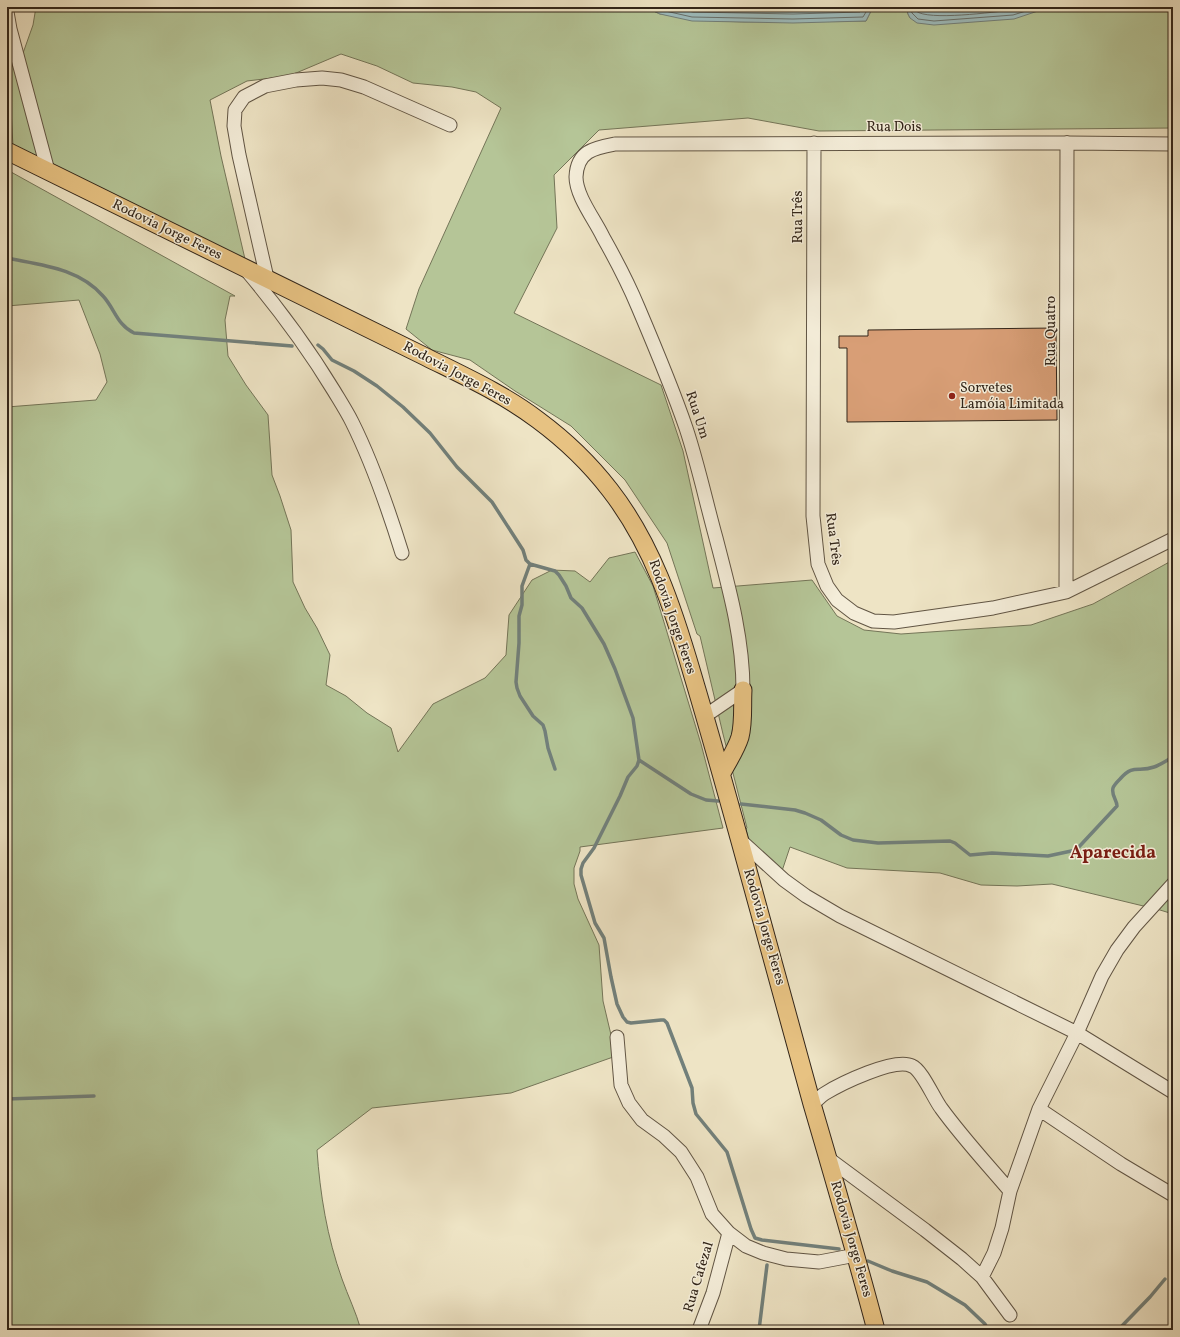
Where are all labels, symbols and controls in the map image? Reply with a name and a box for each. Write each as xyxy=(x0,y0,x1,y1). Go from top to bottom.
street label: Rua Dois xyxy=(866,118,922,137)
street label: Rua Três xyxy=(789,191,808,243)
street label: Rodovia Jorge Feres xyxy=(109,195,225,265)
street label: Rua Quatro xyxy=(1042,296,1061,366)
street label: Rodovia Jorge Feres xyxy=(400,337,514,411)
place label: Sorvetes Lamóia Limitada xyxy=(960,379,1064,414)
street label: Rua Um xyxy=(680,389,714,441)
marker: Sorvetes Lamóia Limitada xyxy=(947,391,957,401)
street label: Rua Três xyxy=(820,512,846,566)
street label: Rodovia Jorge Feres xyxy=(643,557,701,677)
district label: Aparecida xyxy=(1070,841,1156,866)
street label: Rodovia Jorge Feres xyxy=(738,867,790,987)
street label: Rodovia Jorge Feres xyxy=(825,1179,877,1299)
street label: Rua Cafezal xyxy=(679,1239,719,1315)

